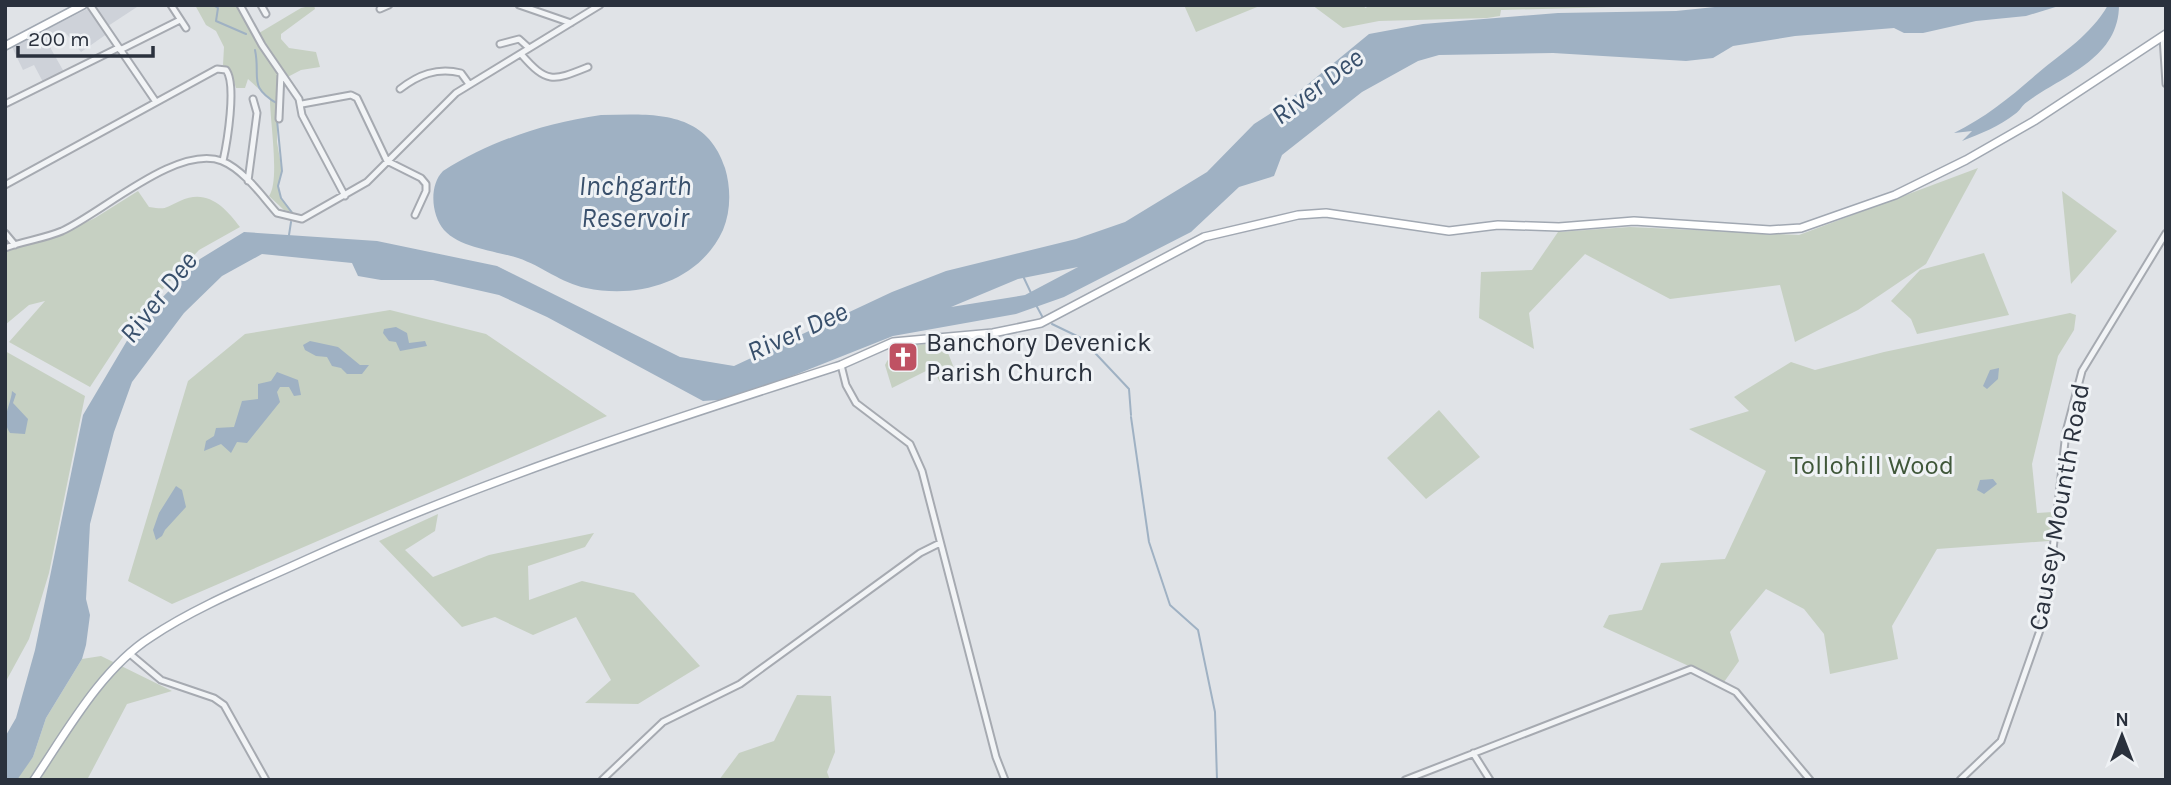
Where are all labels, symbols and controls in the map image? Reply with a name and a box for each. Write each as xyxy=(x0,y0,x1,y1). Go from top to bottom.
scale bar xyxy=(18,14,152,58)
text: 200 m xyxy=(28,27,90,51)
water label: River Dee xyxy=(1264,41,1370,131)
water label: Inchgarth Reservoir xyxy=(578,169,692,234)
water label: River Dee xyxy=(112,245,204,349)
water label: River Dee xyxy=(741,294,853,368)
place label: Banchory Devenick Parish Church xyxy=(926,327,1152,388)
church icon: Banchory Devenick Parish Church xyxy=(886,340,920,374)
street label: Causey Mounth Road xyxy=(2022,381,2096,633)
park label: Tollohill Wood xyxy=(1790,450,1954,481)
north arrow xyxy=(2087,701,2157,771)
text: N xyxy=(2115,709,2129,731)

